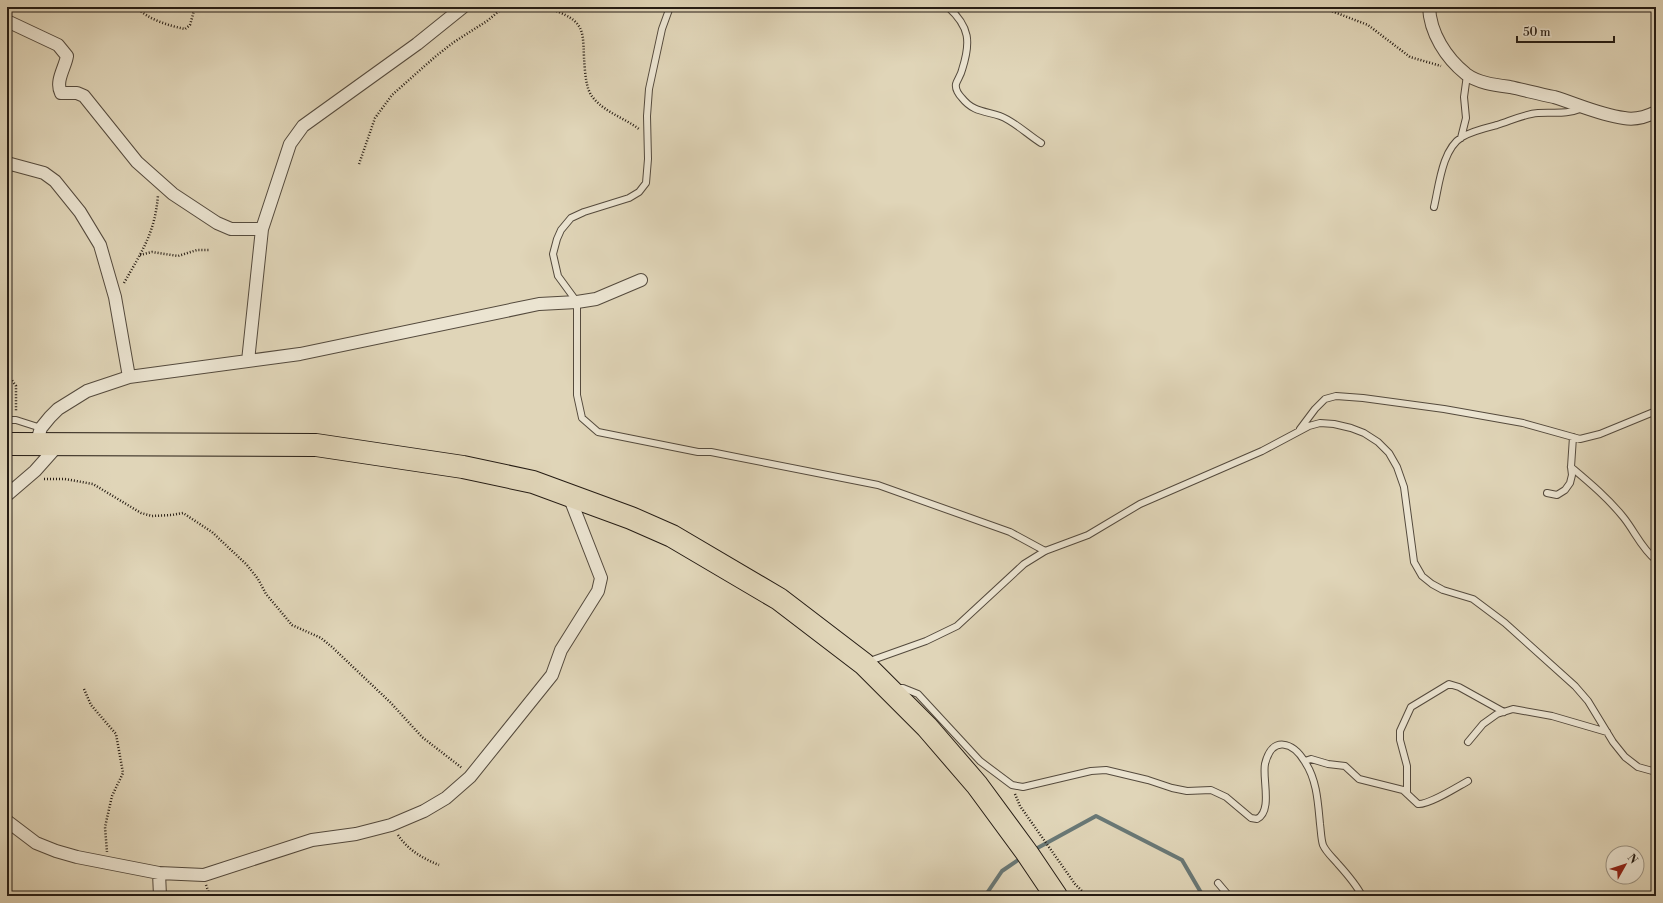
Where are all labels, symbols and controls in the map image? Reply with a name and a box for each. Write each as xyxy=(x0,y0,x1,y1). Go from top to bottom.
scale bar xyxy=(1517,18,1614,44)
text: 50 m xyxy=(1523,25,1551,40)
north arrow xyxy=(1605,845,1645,885)
text: N xyxy=(1624,852,1640,867)

